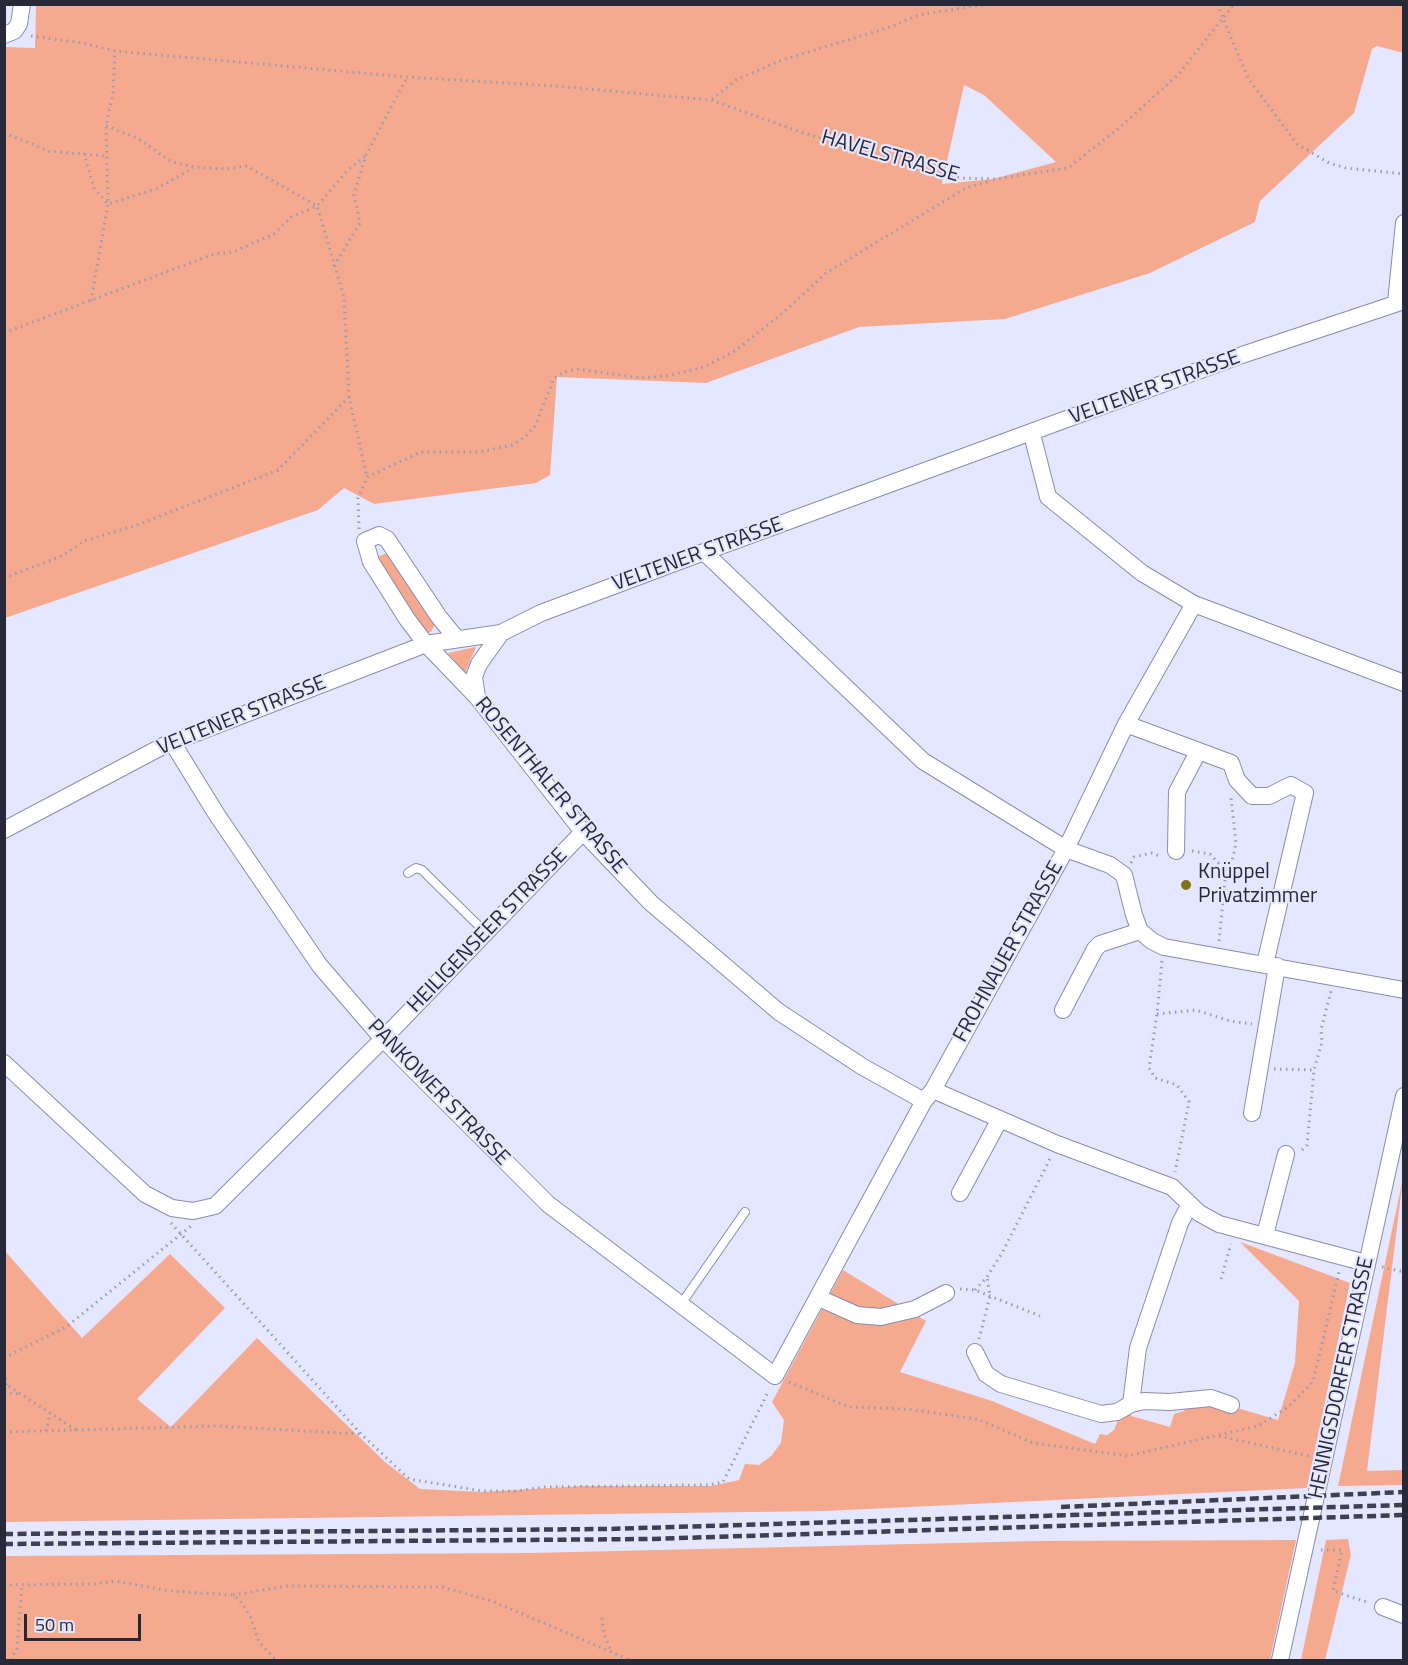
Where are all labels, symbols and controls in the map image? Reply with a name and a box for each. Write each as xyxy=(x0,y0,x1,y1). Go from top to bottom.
street label: HAVELSTRASSE xyxy=(818,125,962,189)
street label: VELTENER STRASSE xyxy=(1066,345,1244,431)
street label: VELTENER STRASSE xyxy=(609,512,787,598)
street label: VELTENER STRASSE xyxy=(154,671,330,761)
street label: ROSENTHALER STRASSE xyxy=(469,693,631,879)
street label: HEILIGENSEER STRASSE xyxy=(403,843,573,1019)
street label: FROHNAUER STRASSE xyxy=(949,857,1069,1047)
place label: Knüppel Privatzimmer xyxy=(1198,860,1317,910)
marker: Knüppel Privatzimmer xyxy=(1179,878,1193,892)
street label: PANKOWER STRASSE xyxy=(362,1015,514,1171)
street label: HENNIGSDORFER STRASSE xyxy=(1304,1255,1380,1501)
scale bar xyxy=(27,1602,144,1640)
text: 50 m xyxy=(35,1611,74,1638)

